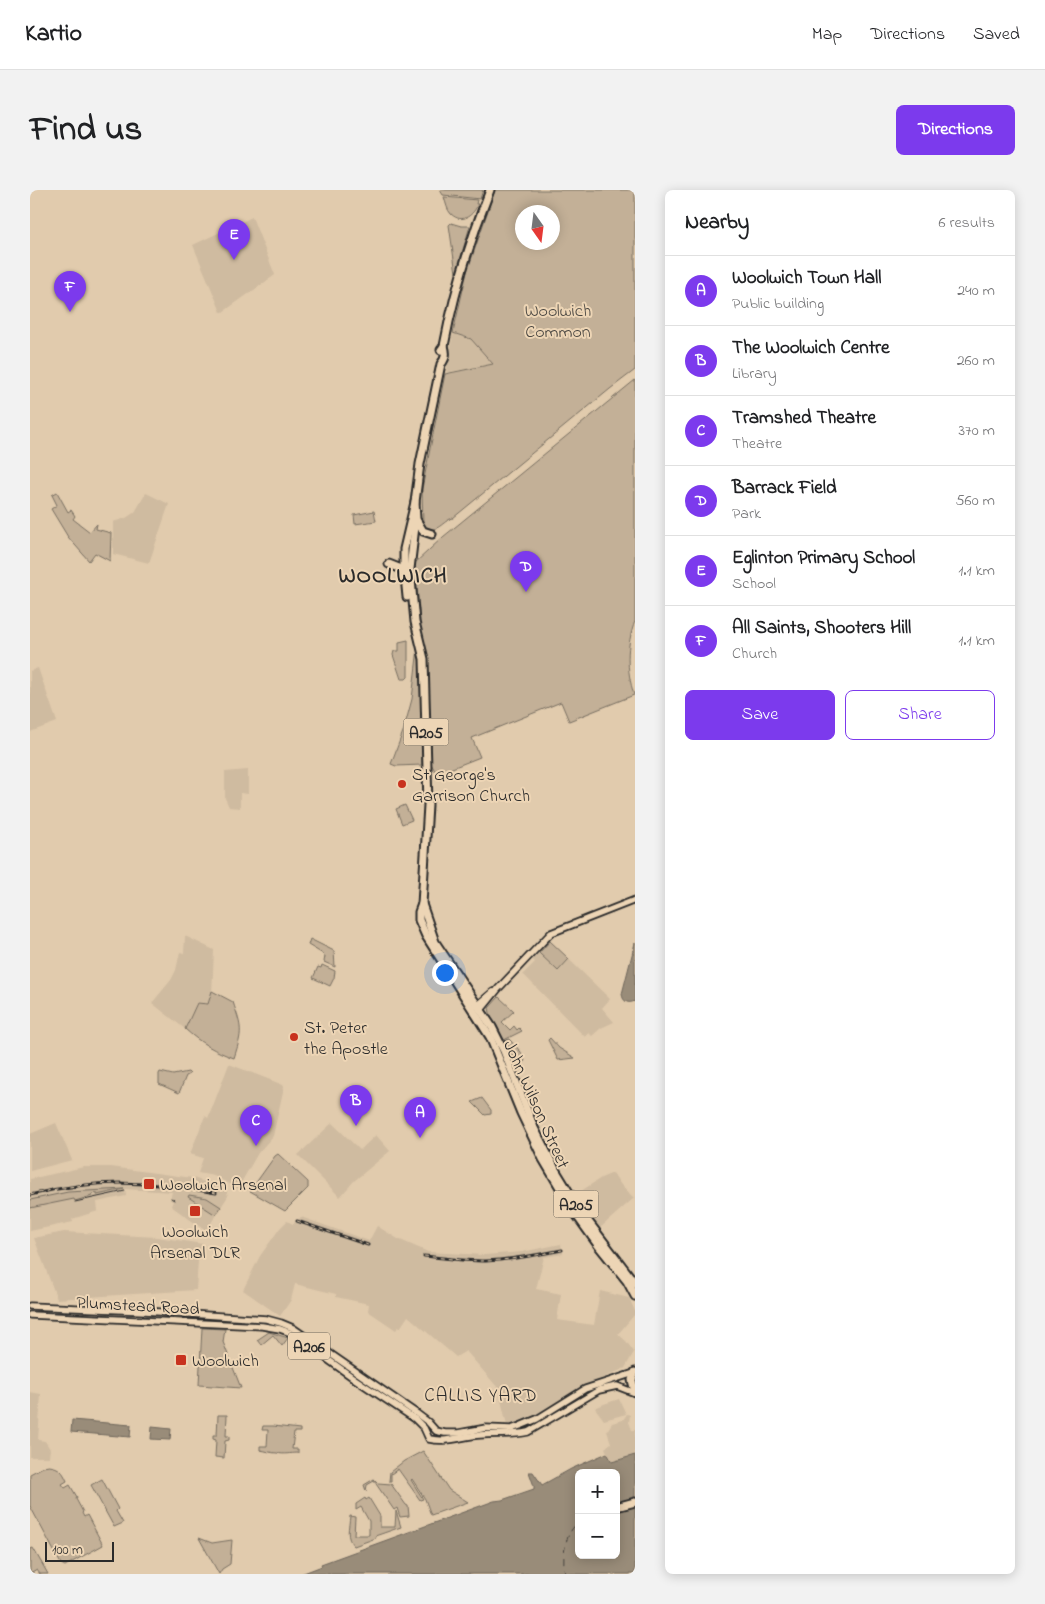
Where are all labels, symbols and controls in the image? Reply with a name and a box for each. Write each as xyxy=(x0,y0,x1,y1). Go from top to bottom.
text: Kartio xyxy=(25,17,82,52)
text: Map xyxy=(812,22,842,48)
text: Directions xyxy=(870,22,945,48)
text: Saved xyxy=(973,22,1020,48)
text: Find us xyxy=(30,105,142,156)
button: Directions xyxy=(896,105,1015,155)
north arrow xyxy=(515,205,560,250)
text: Nearby xyxy=(685,208,749,238)
text: 6 results xyxy=(938,211,995,235)
pin: E xyxy=(218,219,250,260)
text: Woolwich Town Hall xyxy=(732,265,881,292)
pin: F xyxy=(54,271,86,312)
text: A xyxy=(696,279,706,303)
text: 240 m xyxy=(957,279,995,303)
text: Public building xyxy=(732,292,824,316)
park label: Woolwich Common xyxy=(525,299,591,346)
text: The Woolwich Centre xyxy=(732,335,889,362)
text: B xyxy=(696,349,706,373)
text: 260 m xyxy=(957,349,995,373)
text: Library xyxy=(732,362,777,386)
text: Tramshed Theatre xyxy=(732,405,876,432)
text: C xyxy=(697,419,705,443)
text: 370 m xyxy=(958,419,995,443)
text: Theatre xyxy=(732,432,782,456)
text: Barrack Field xyxy=(732,475,837,502)
text: D xyxy=(695,489,707,513)
text: 560 m xyxy=(955,489,995,513)
text: Park xyxy=(732,502,761,526)
text: Eglinton Primary School xyxy=(732,545,915,572)
pin: D xyxy=(510,551,542,592)
text: E xyxy=(696,559,706,583)
text: 1.1 km xyxy=(958,559,995,583)
district label: WOOLWICH xyxy=(338,561,448,593)
text: School xyxy=(732,572,776,596)
text: All Saints, Shooters Hill xyxy=(732,615,911,642)
text: F xyxy=(696,629,706,653)
text: 1.1 km xyxy=(958,629,995,653)
text: Church xyxy=(732,642,777,666)
button: Save xyxy=(685,690,835,740)
button: Share xyxy=(845,690,995,740)
road number: A205 xyxy=(404,718,448,746)
place label: St George's Garrison Church xyxy=(412,763,530,810)
marker: St George's Garrison Church xyxy=(396,778,408,790)
your location xyxy=(432,960,458,986)
place label: St. Peter the Apostle xyxy=(304,1016,389,1063)
marker: St. Peter the Apostle xyxy=(288,1031,300,1043)
street label: John Wilson Street xyxy=(495,1037,575,1173)
pin: B xyxy=(340,1085,372,1126)
pin: A xyxy=(404,1097,436,1138)
pin: C xyxy=(240,1105,272,1146)
place label: Woolwich Arsenal xyxy=(160,1173,287,1199)
marker: Woolwich Arsenal xyxy=(142,1177,156,1191)
road number: A205 xyxy=(554,1191,598,1218)
marker: Woolwich Arsenal DLR xyxy=(188,1204,202,1218)
place label: Woolwich Arsenal DLR xyxy=(150,1220,240,1267)
street label: Plumstead Road xyxy=(76,1291,200,1323)
road number: A206 xyxy=(288,1332,330,1360)
place label: Woolwich xyxy=(192,1349,259,1375)
marker: Woolwich xyxy=(174,1353,188,1367)
district label: CALLIS YARD xyxy=(424,1383,538,1410)
map controls xyxy=(575,1469,620,1559)
button: + xyxy=(575,1469,620,1514)
button: − xyxy=(575,1514,620,1559)
scale bar xyxy=(45,1539,114,1562)
text: 100 m xyxy=(52,1540,83,1561)

